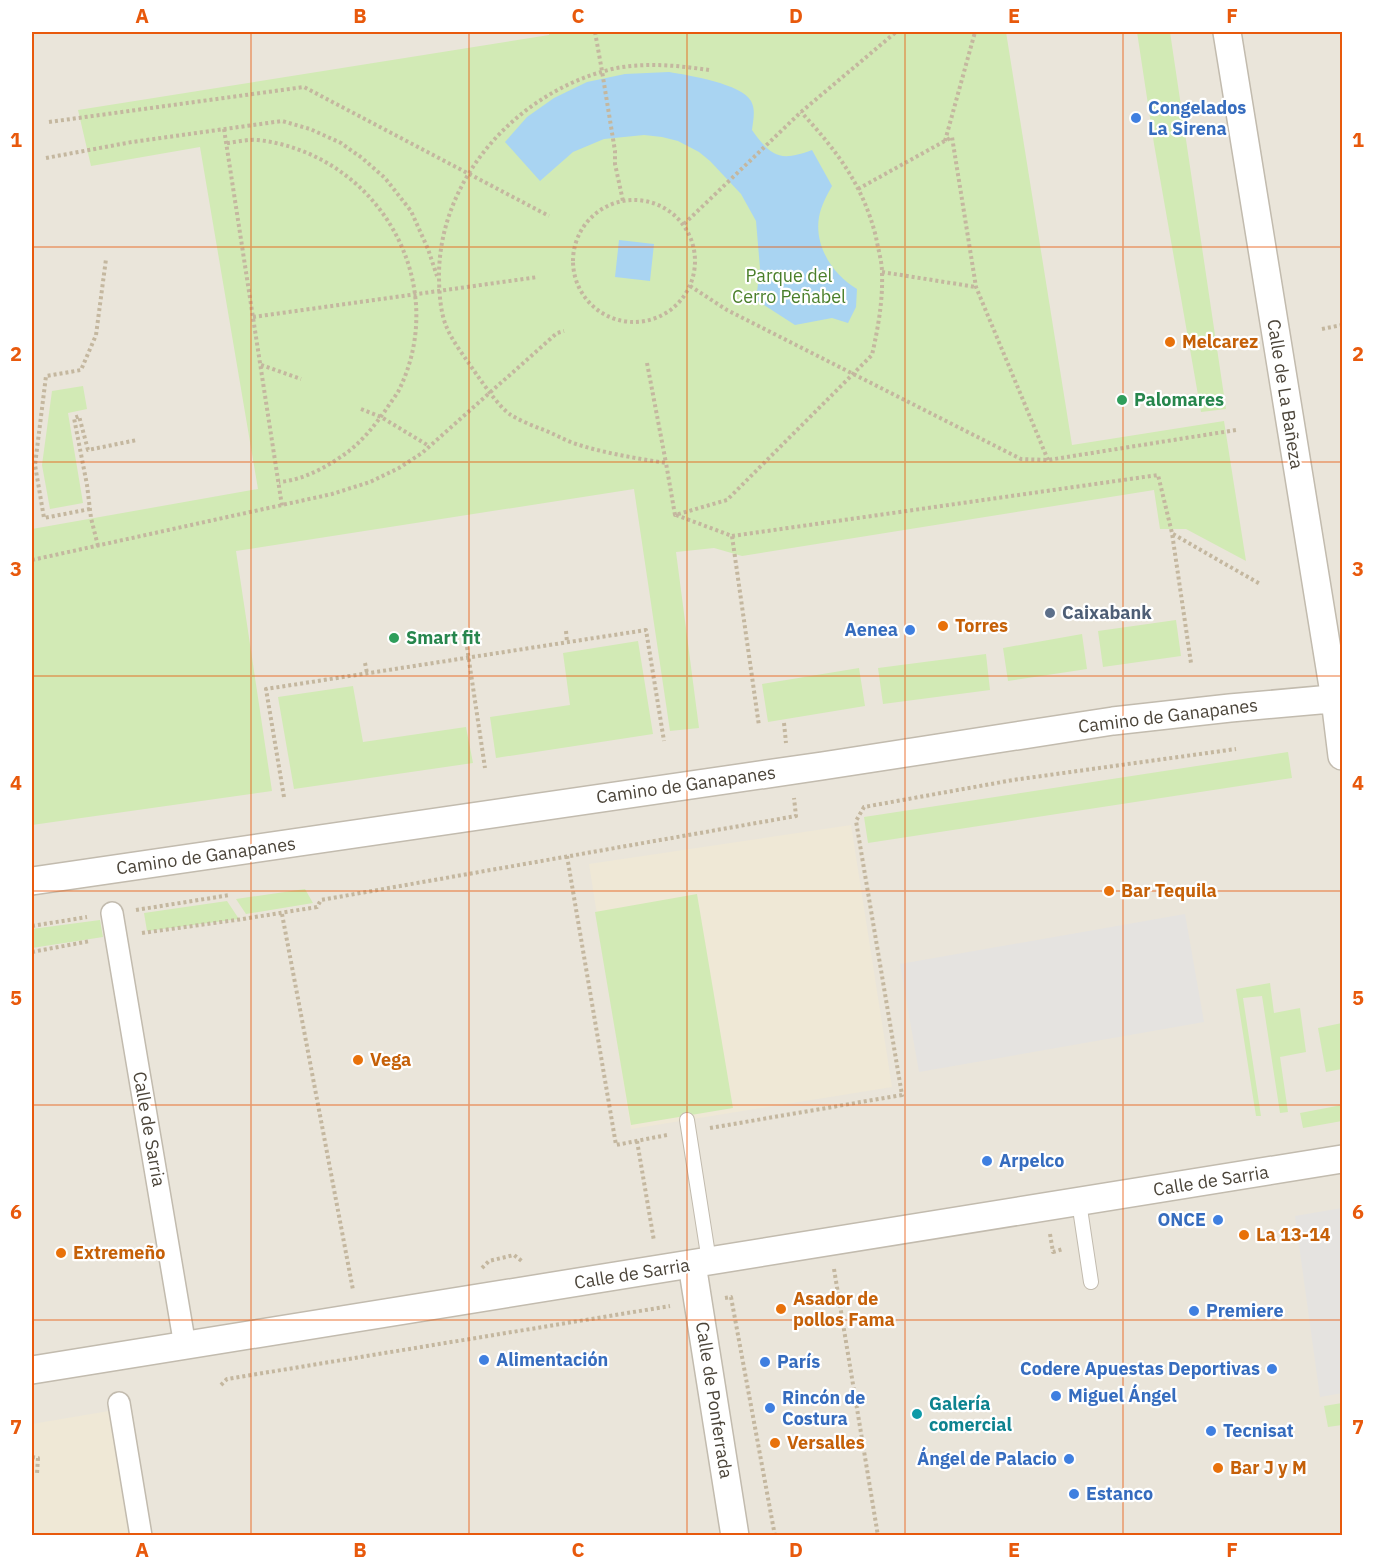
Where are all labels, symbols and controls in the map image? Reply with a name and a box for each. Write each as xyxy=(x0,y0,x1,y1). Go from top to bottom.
text: A xyxy=(135,2,149,29)
text: B xyxy=(353,2,367,29)
text: C xyxy=(571,2,585,29)
text: D xyxy=(789,2,803,29)
text: E xyxy=(1008,2,1020,29)
text: F xyxy=(1226,2,1238,29)
place label: Congelados La Sirena xyxy=(1148,96,1246,140)
marker: Congelados La Sirena xyxy=(1129,111,1143,125)
text: 1 xyxy=(10,126,22,153)
text: 1 xyxy=(1352,126,1364,153)
park label: Parque del Cerro Peñabel xyxy=(732,264,846,308)
street label: Calle de La Bañeza xyxy=(1262,317,1309,471)
place label: Melcarez xyxy=(1182,330,1258,353)
marker: Melcarez xyxy=(1163,335,1177,349)
text: 2 xyxy=(10,340,22,367)
text: 2 xyxy=(1352,340,1364,367)
place label: Palomares xyxy=(1134,388,1224,411)
marker: Palomares xyxy=(1115,393,1129,407)
text: 3 xyxy=(10,555,22,582)
text: 3 xyxy=(1352,555,1364,582)
place label: Caixabank xyxy=(1062,601,1152,624)
marker: Caixabank xyxy=(1043,606,1057,620)
place label: Torres xyxy=(955,614,1008,637)
place label: Aenea xyxy=(844,618,898,641)
marker: Torres xyxy=(936,619,950,633)
marker: Aenea xyxy=(903,623,917,637)
place label: Smart fit xyxy=(406,626,481,649)
marker: Smart fit xyxy=(387,631,401,645)
street label: Camino de Ganapanes xyxy=(1077,693,1259,738)
street label: Camino de Ganapanes xyxy=(595,761,777,808)
text: 4 xyxy=(10,769,22,796)
text: 4 xyxy=(1352,769,1364,796)
street label: Camino de Ganapanes xyxy=(115,832,297,879)
place label: Bar Tequila xyxy=(1121,879,1217,902)
marker: Bar Tequila xyxy=(1102,884,1116,898)
text: 5 xyxy=(10,984,22,1011)
text: 5 xyxy=(1352,984,1364,1011)
place label: Vega xyxy=(370,1048,411,1071)
marker: Vega xyxy=(351,1053,365,1067)
street label: Calle de Sarria xyxy=(128,1070,171,1189)
place label: Arpelco xyxy=(999,1149,1064,1172)
marker: Arpelco xyxy=(980,1154,994,1168)
street label: Calle de Sarria xyxy=(1152,1160,1271,1201)
text: 6 xyxy=(10,1198,22,1225)
text: 6 xyxy=(1352,1198,1364,1225)
place label: ONCE xyxy=(1157,1208,1206,1231)
marker: ONCE xyxy=(1211,1213,1225,1227)
place label: La 13-14 xyxy=(1256,1223,1331,1246)
marker: La 13-14 xyxy=(1237,1228,1251,1242)
place label: Extremeño xyxy=(73,1241,165,1264)
marker: Extremeño xyxy=(54,1246,68,1260)
street label: Calle de Sarria xyxy=(573,1253,692,1294)
place label: Asador de pollos Fama xyxy=(793,1287,895,1331)
place label: Premiere xyxy=(1206,1299,1284,1322)
marker: Asador de pollos Fama xyxy=(774,1302,788,1316)
marker: Premiere xyxy=(1187,1304,1201,1318)
street label: Calle de Ponferrada xyxy=(691,1320,738,1480)
place label: Alimentación xyxy=(496,1348,608,1371)
place label: París xyxy=(777,1350,820,1373)
marker: Alimentación xyxy=(477,1353,491,1367)
marker: París xyxy=(758,1355,772,1369)
place label: Codere Apuestas Deportivas xyxy=(1020,1357,1260,1380)
marker: Codere Apuestas Deportivas xyxy=(1265,1362,1279,1376)
place label: Miguel Ángel xyxy=(1068,1383,1177,1407)
place label: Rincón de Costura xyxy=(782,1386,865,1430)
marker: Miguel Ángel xyxy=(1049,1389,1063,1403)
place label: Galería comercial xyxy=(929,1392,1012,1436)
marker: Rincón de Costura xyxy=(763,1401,777,1415)
marker: Galería comercial xyxy=(910,1407,924,1421)
text: 7 xyxy=(10,1413,22,1440)
text: 7 xyxy=(1352,1413,1364,1440)
place label: Tecnisat xyxy=(1223,1419,1294,1442)
marker: Tecnisat xyxy=(1204,1424,1218,1438)
place label: Versalles xyxy=(787,1431,865,1454)
marker: Versalles xyxy=(768,1436,782,1450)
place label: Ángel de Palacio xyxy=(917,1446,1057,1470)
marker: Ángel de Palacio xyxy=(1062,1452,1076,1466)
place label: Bar J y M xyxy=(1230,1456,1307,1479)
marker: Bar J y M xyxy=(1211,1461,1225,1475)
place label: Estanco xyxy=(1086,1482,1153,1505)
marker: Estanco xyxy=(1067,1487,1081,1501)
text: A xyxy=(135,1536,149,1563)
text: B xyxy=(353,1536,367,1563)
text: C xyxy=(571,1536,585,1563)
text: D xyxy=(789,1536,803,1563)
text: E xyxy=(1008,1536,1020,1563)
text: F xyxy=(1226,1536,1238,1563)

